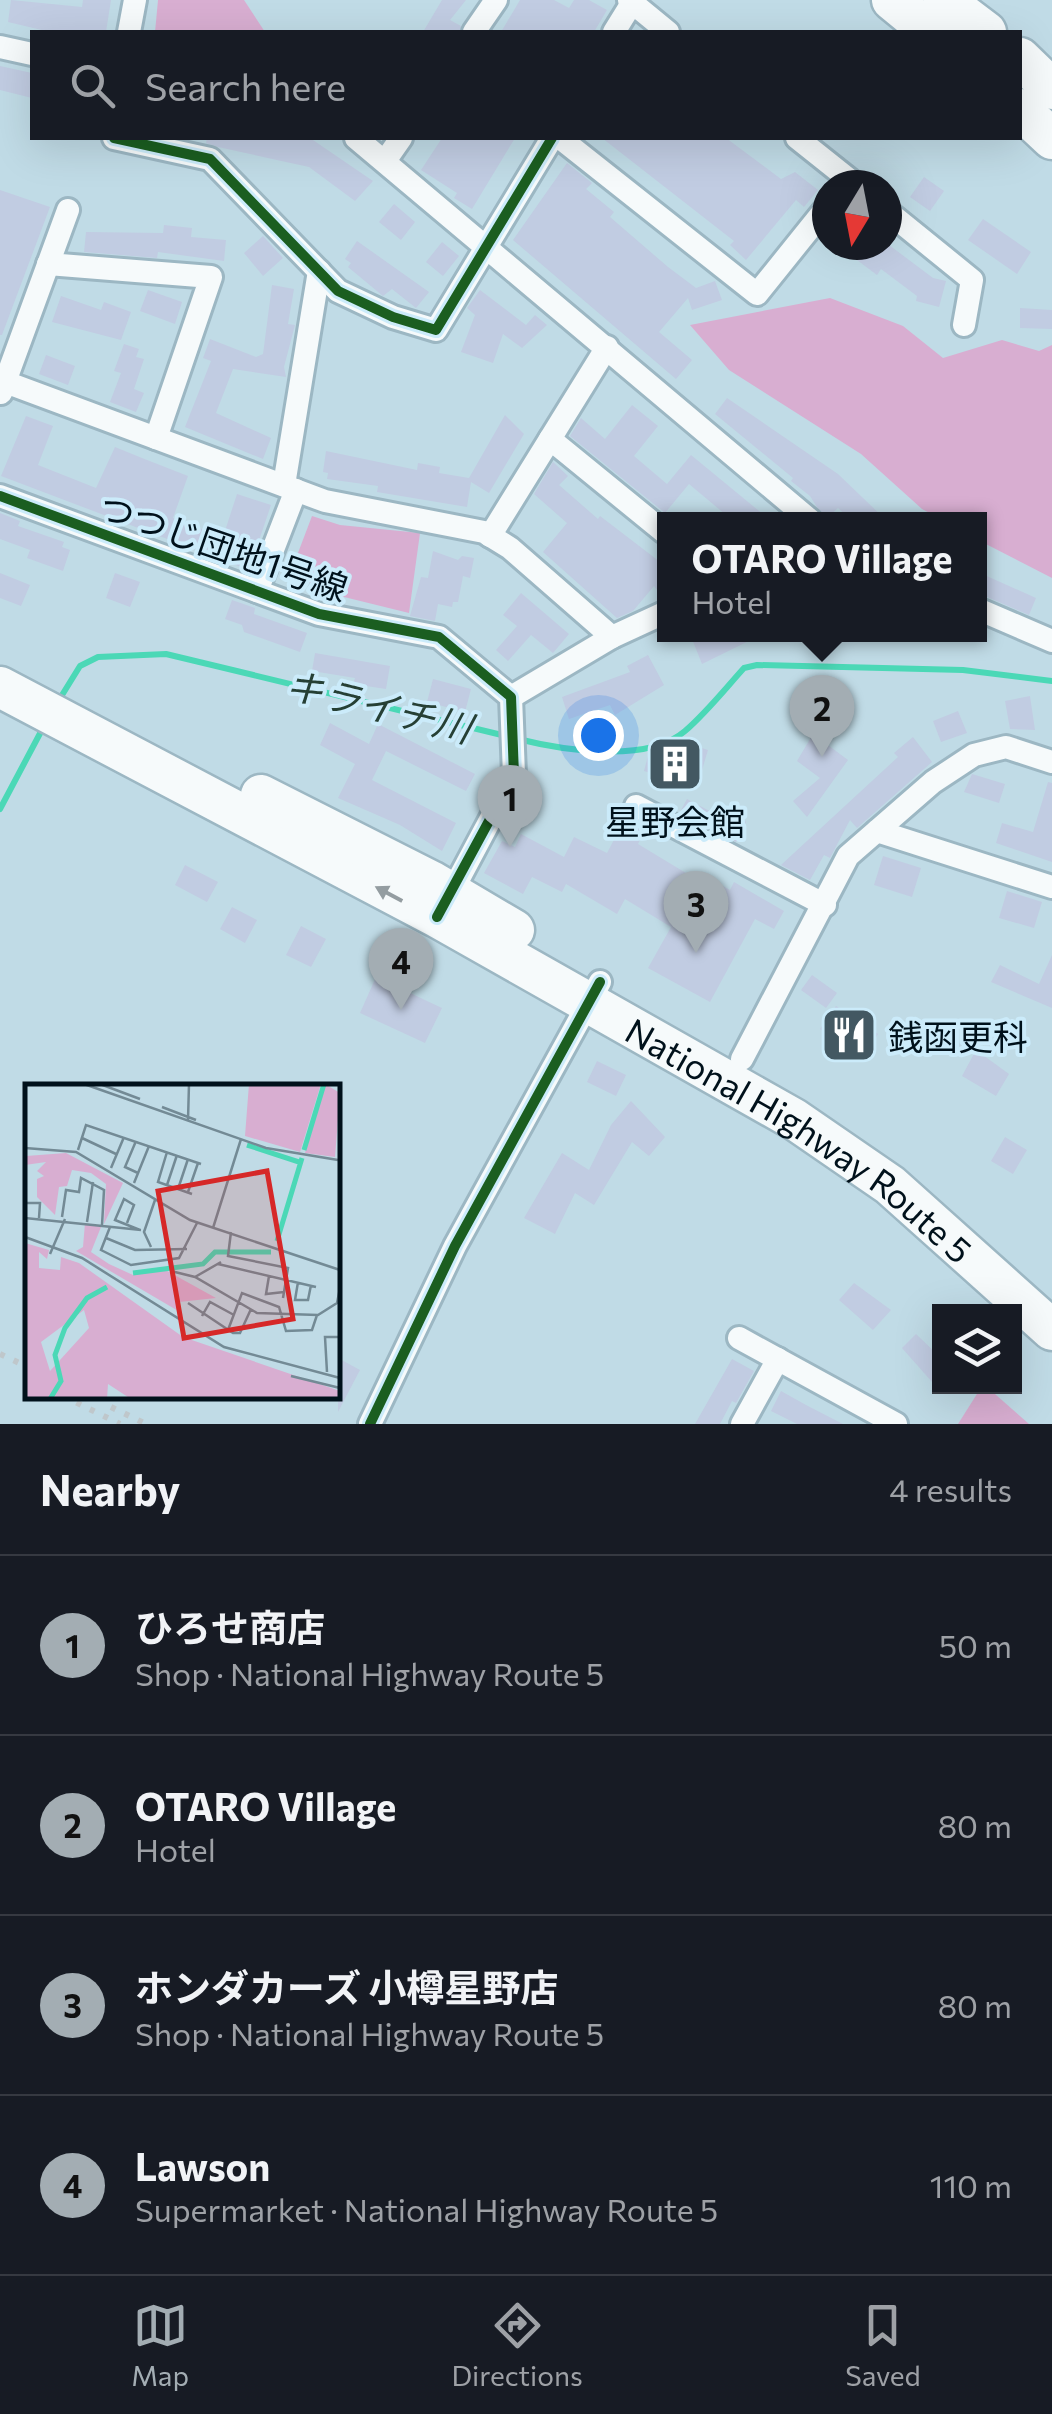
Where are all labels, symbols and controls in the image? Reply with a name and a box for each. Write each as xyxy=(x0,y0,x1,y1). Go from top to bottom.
search box xyxy=(30,30,1022,140)
icon: search xyxy=(65,58,120,113)
text: Search here xyxy=(145,62,346,109)
north arrow xyxy=(812,170,902,260)
street label: つつじ団地1号線 xyxy=(94,483,354,609)
popup xyxy=(657,512,987,642)
text: OTARO Village xyxy=(691,534,953,581)
text: Hotel xyxy=(691,581,772,621)
water label: キライチ川 xyxy=(281,659,481,752)
pin: 2 xyxy=(790,674,854,757)
your location xyxy=(573,710,624,761)
building icon: 星野会館 xyxy=(645,734,705,794)
pin: 1 xyxy=(478,764,542,847)
place label: 星野会館 xyxy=(605,799,745,842)
pin: 3 xyxy=(664,870,728,953)
one-way arrow xyxy=(375,886,404,903)
pin: 4 xyxy=(368,928,434,1010)
restaurant icon: 銭函更科 xyxy=(819,1005,879,1065)
street label: National Highway Route 5 xyxy=(619,1007,982,1271)
place label: 銭函更科 xyxy=(888,1014,1028,1057)
inset map xyxy=(25,1084,340,1399)
map controls xyxy=(932,1304,1022,1394)
button: layers xyxy=(932,1304,1022,1394)
text: Nearby xyxy=(40,1463,180,1515)
text: 4 results xyxy=(889,1469,1012,1509)
text: ひろせ商店 xyxy=(135,1603,325,1650)
text: 1 xyxy=(65,1625,80,1665)
text: 50 m xyxy=(939,1625,1012,1665)
text: Shop · National Highway Route 5 xyxy=(135,1653,604,1693)
text: OTARO Village xyxy=(135,1782,396,1829)
text: 2 xyxy=(63,1805,82,1845)
text: 80 m xyxy=(938,1805,1012,1845)
text: Hotel xyxy=(135,1829,216,1869)
text: ホンダカーズ 小樽星野店 xyxy=(135,1963,558,2010)
text: 3 xyxy=(63,1985,82,2025)
text: 80 m xyxy=(938,1985,1012,2025)
text: Shop · National Highway Route 5 xyxy=(135,2013,604,2053)
text: Lawson xyxy=(135,2142,270,2189)
text: 4 xyxy=(63,2165,82,2205)
text: 110 m xyxy=(930,2165,1012,2205)
text: Supermarket · National Highway Route 5 xyxy=(135,2189,718,2229)
tab: Map xyxy=(131,2298,189,2392)
tab: Directions xyxy=(451,2298,583,2392)
tab: Saved xyxy=(845,2298,921,2392)

